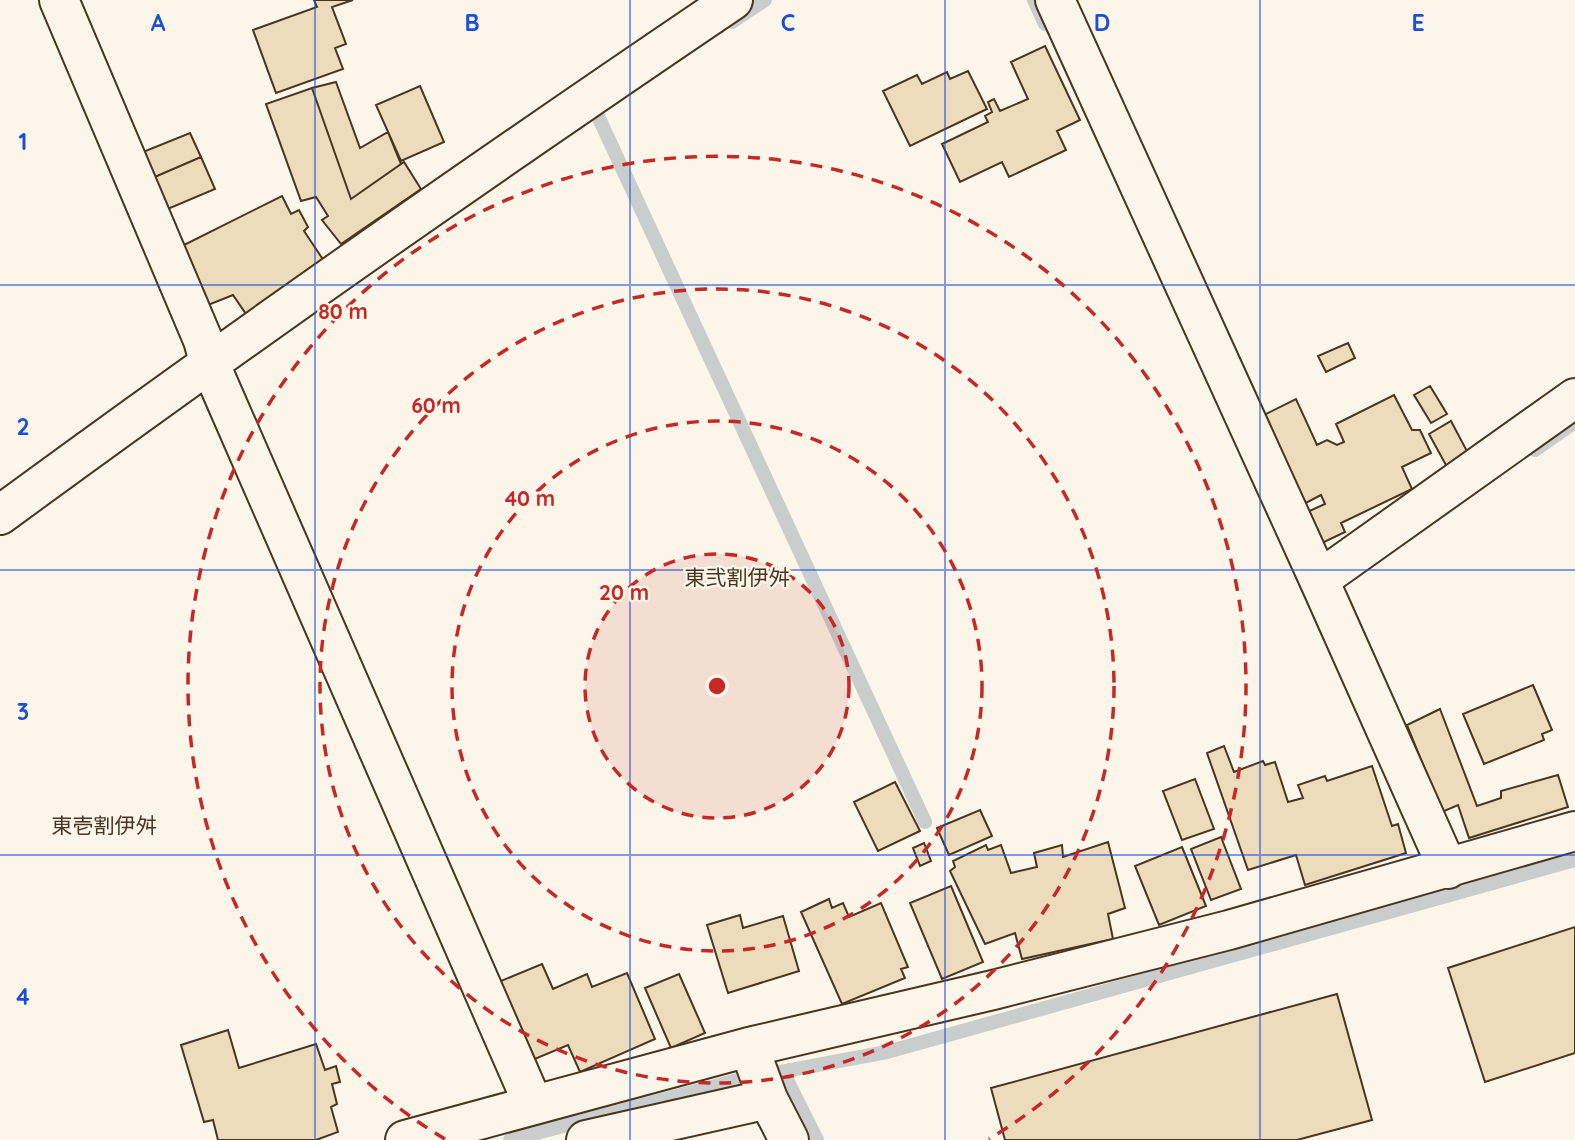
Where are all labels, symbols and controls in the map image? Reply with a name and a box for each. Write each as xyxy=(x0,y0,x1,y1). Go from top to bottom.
text: A xyxy=(151,8,166,37)
text: B xyxy=(464,8,480,37)
text: C xyxy=(781,8,795,37)
text: D xyxy=(1094,8,1110,37)
text: E xyxy=(1411,8,1425,37)
text: 1 xyxy=(19,127,27,156)
text: 80 m xyxy=(318,298,368,324)
text: 60 m xyxy=(411,392,461,418)
text: 2 xyxy=(16,412,30,441)
text: 40 m xyxy=(505,485,555,511)
district label: 東弐割伊舛 xyxy=(685,564,790,590)
text: 20 m xyxy=(599,579,649,605)
centre of rings xyxy=(705,674,729,698)
text: 3 xyxy=(17,697,29,726)
district label: 東壱割伊舛 xyxy=(52,812,157,838)
text: 4 xyxy=(16,982,30,1011)

